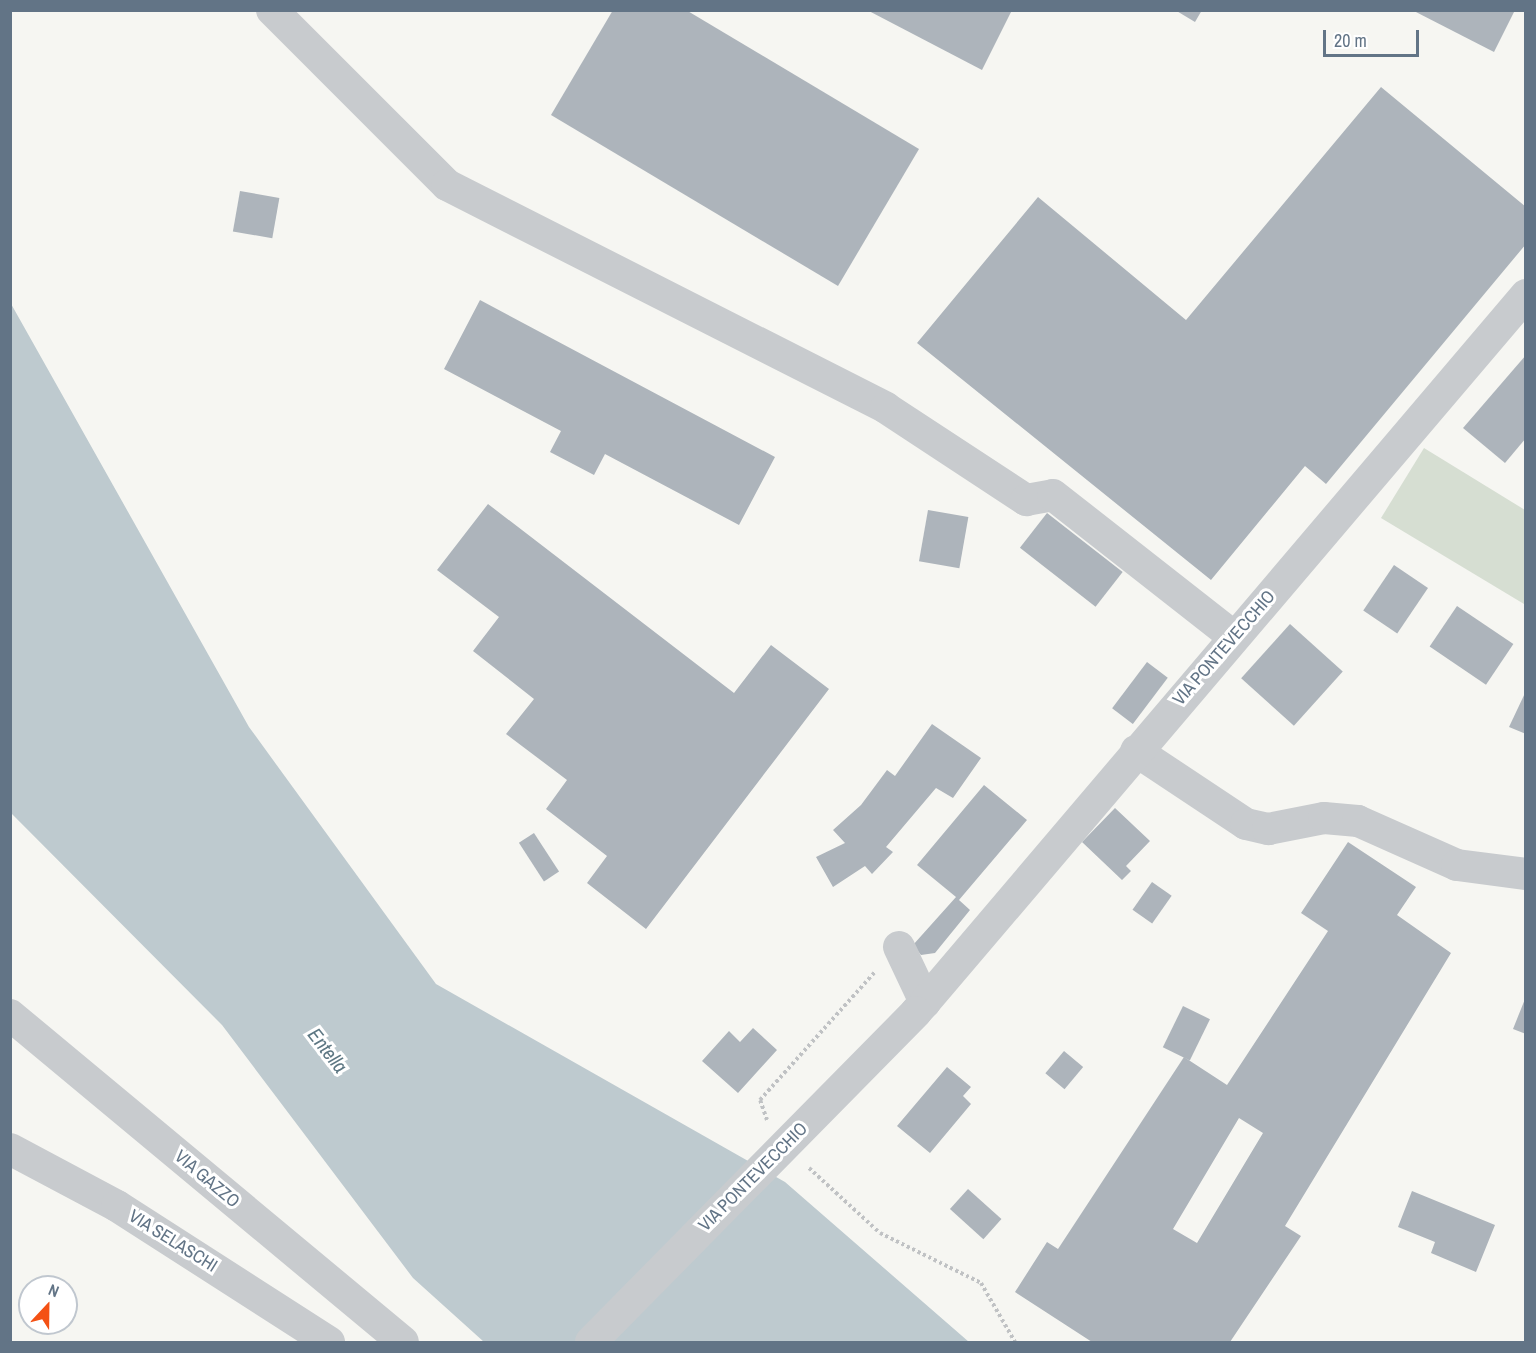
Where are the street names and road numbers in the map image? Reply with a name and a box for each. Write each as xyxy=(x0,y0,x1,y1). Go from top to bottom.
street label: VIA PONTEVECCHIO xyxy=(1168,586,1280,710)
street label: VIA PONTEVECCHIO xyxy=(694,1118,812,1236)
street label: VIA GAZZO xyxy=(170,1145,244,1213)
street label: VIA SELASCHI xyxy=(124,1205,222,1277)

